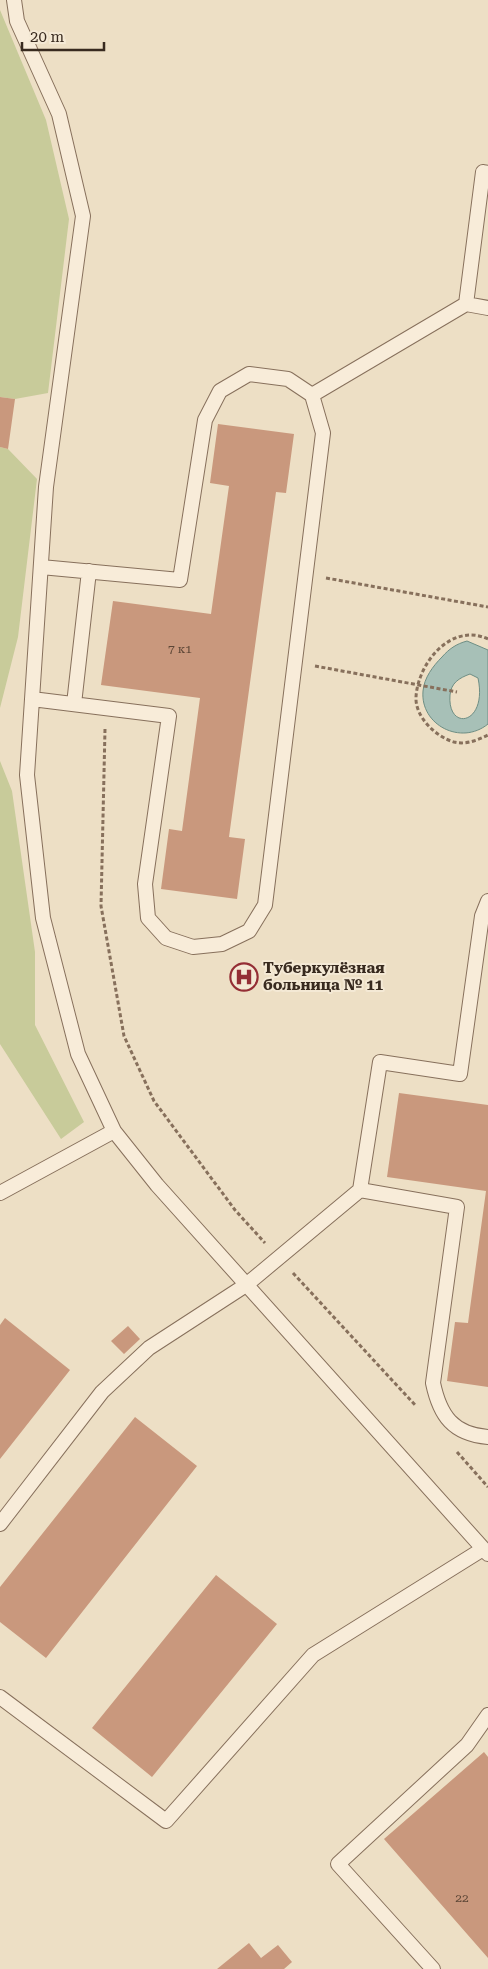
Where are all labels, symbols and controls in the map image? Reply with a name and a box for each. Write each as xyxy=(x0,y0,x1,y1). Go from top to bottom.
scale bar xyxy=(22,20,105,52)
text: 20 m xyxy=(30,28,65,46)
house number: 7 к1 xyxy=(168,642,192,656)
place label: Туберкулёзная больница № 11 xyxy=(263,959,385,994)
hospital icon: Туберкулёзная больница № 11 xyxy=(229,962,259,992)
house number: 22 xyxy=(455,1891,469,1905)

